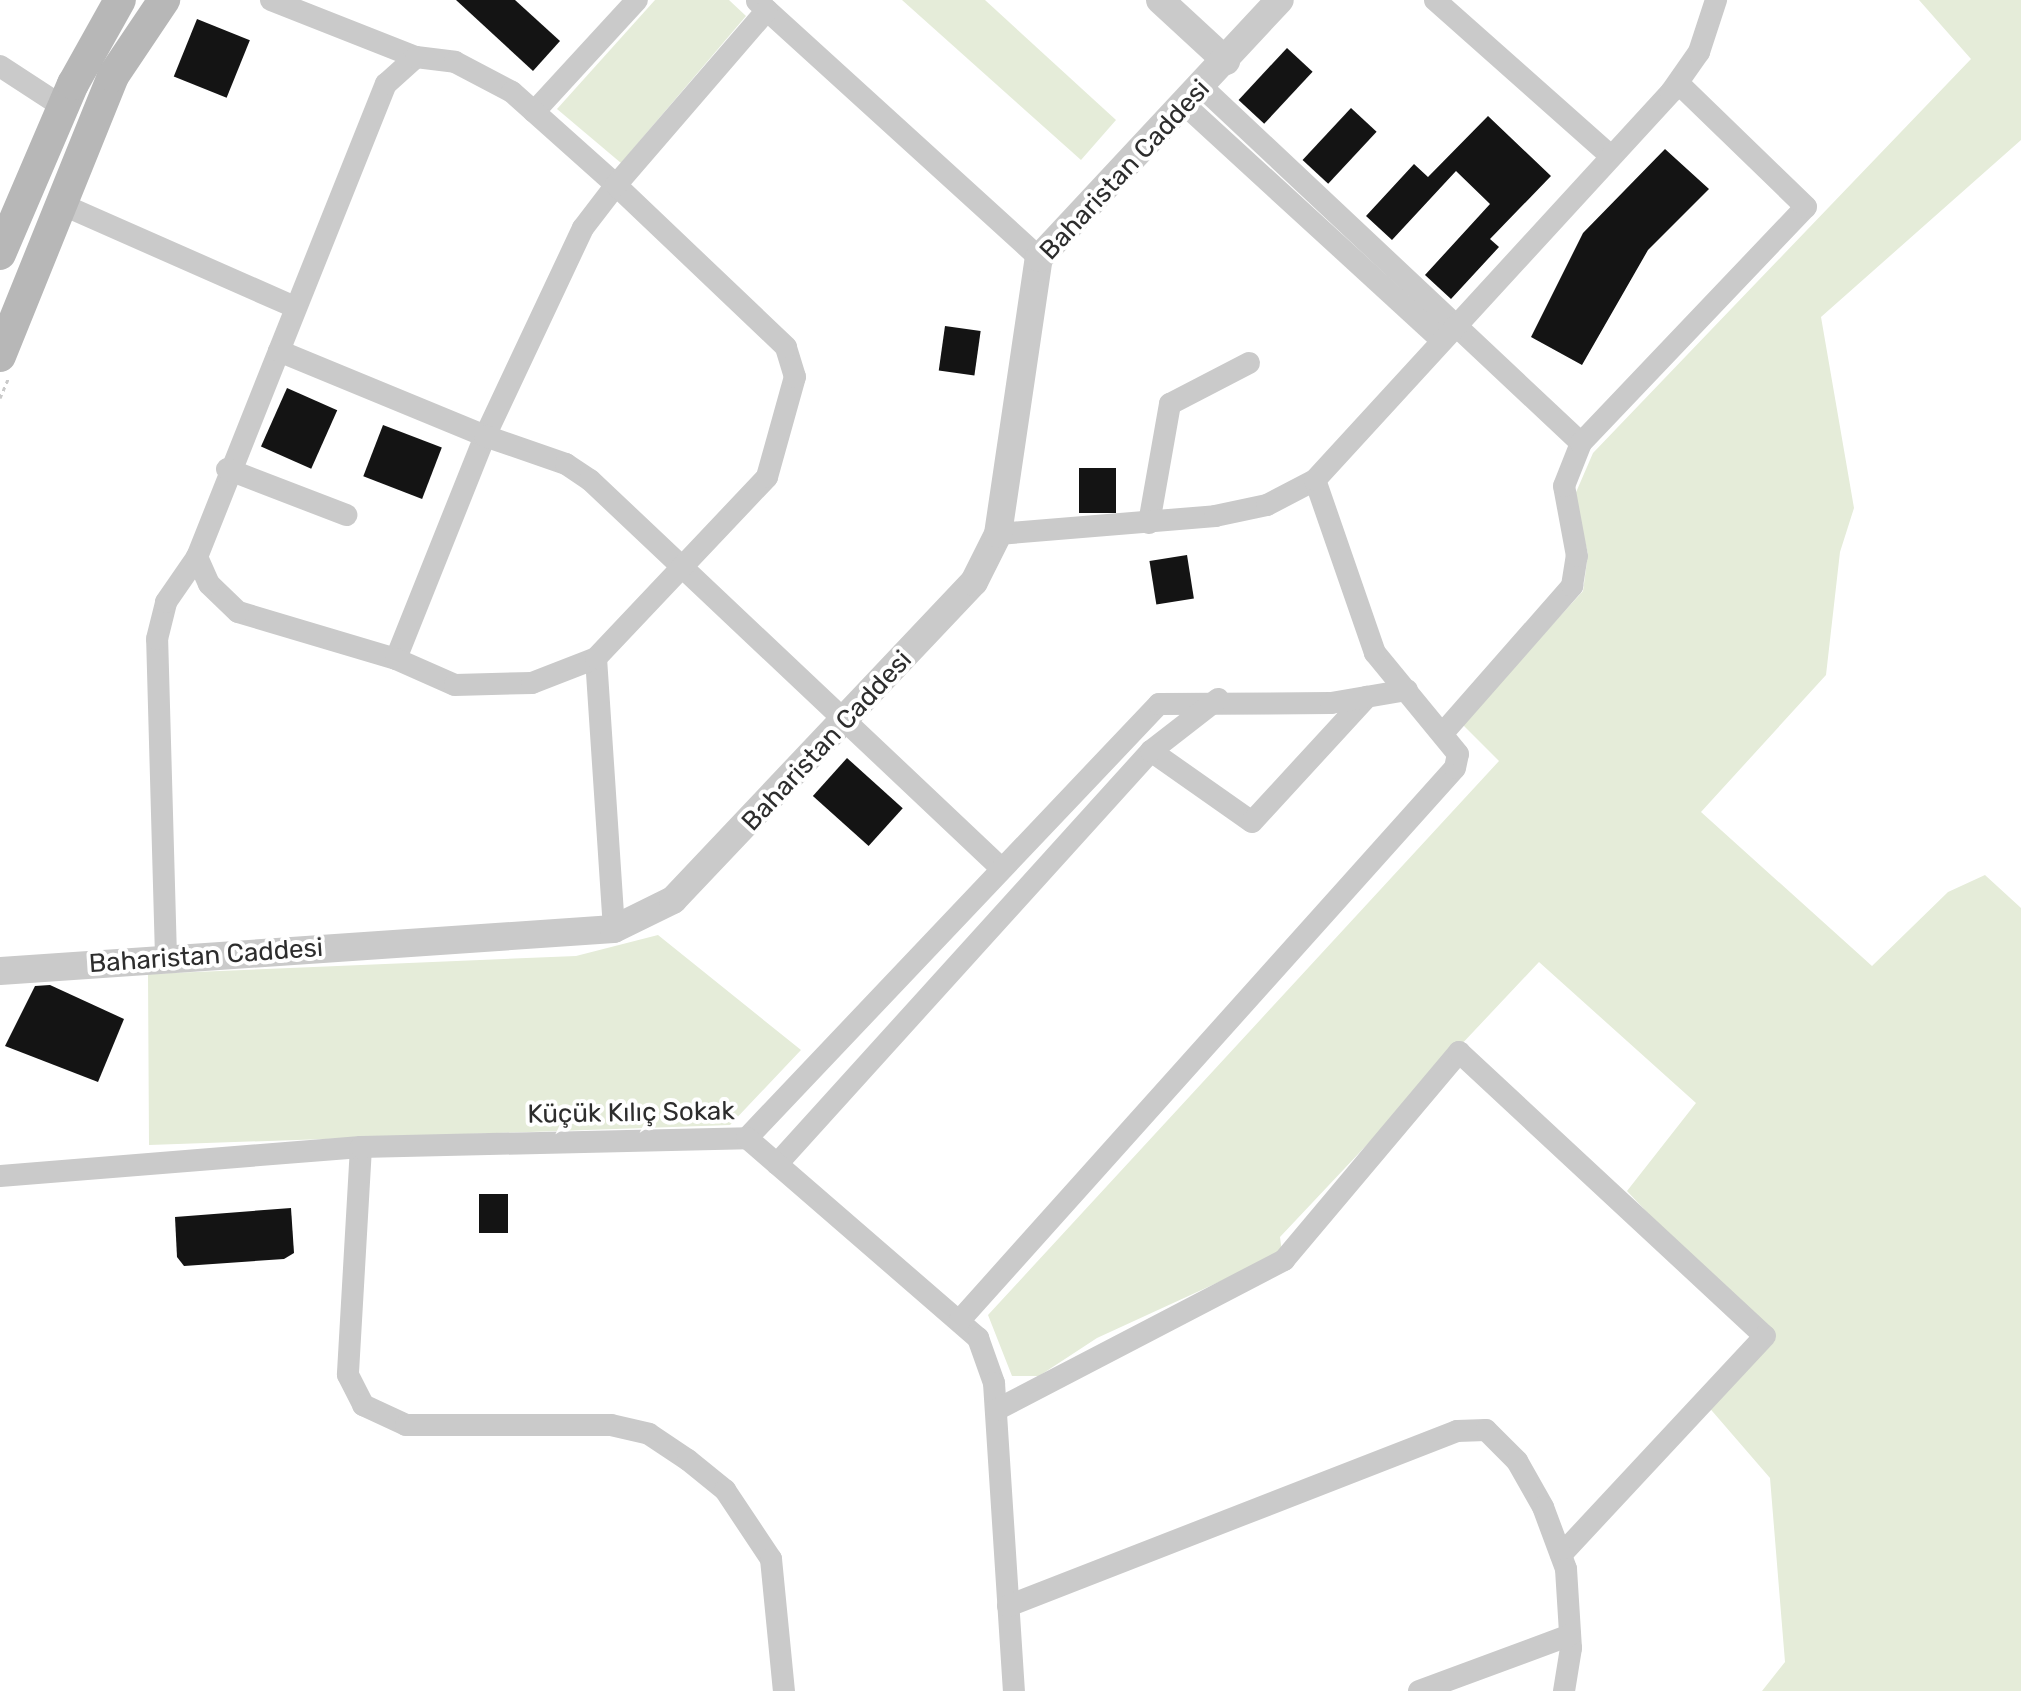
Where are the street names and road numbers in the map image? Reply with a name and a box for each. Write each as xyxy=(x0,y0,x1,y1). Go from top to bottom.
street label: Baharistan Caddesi xyxy=(1034,74,1216,266)
street label: Baharistan Caddesi xyxy=(736,645,918,837)
street label: Baharistan Caddesi xyxy=(88,932,324,980)
street label: Küçük Kılıç Sokak xyxy=(527,1096,735,1130)

